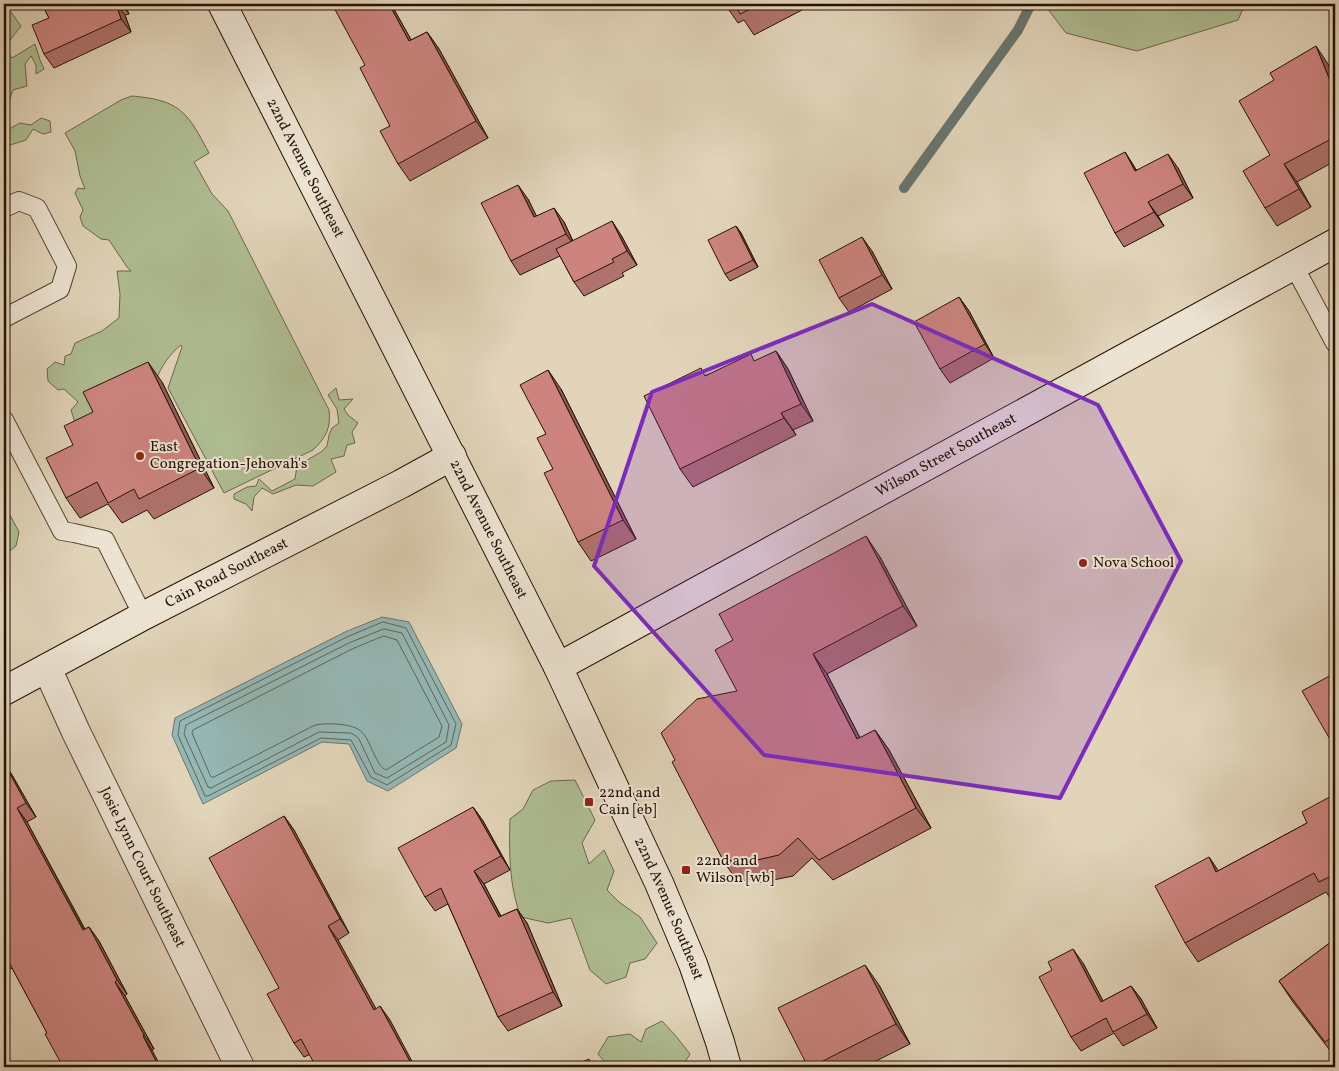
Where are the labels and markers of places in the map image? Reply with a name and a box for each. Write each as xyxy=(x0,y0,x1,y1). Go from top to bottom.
place label: East Congregation-Jehovah's xyxy=(150,437,308,475)
marker: East Congregation-Jehovah's xyxy=(134,450,146,462)
place label: Nova School xyxy=(1093,553,1174,574)
marker: Nova School xyxy=(1077,557,1089,569)
place label: 22nd and Cain [eb] xyxy=(599,783,660,821)
marker: 22nd and Cain [eb] xyxy=(583,796,595,808)
place label: 22nd and Wilson [wb] xyxy=(696,851,774,889)
marker: 22nd and Wilson [wb] xyxy=(680,864,692,876)

